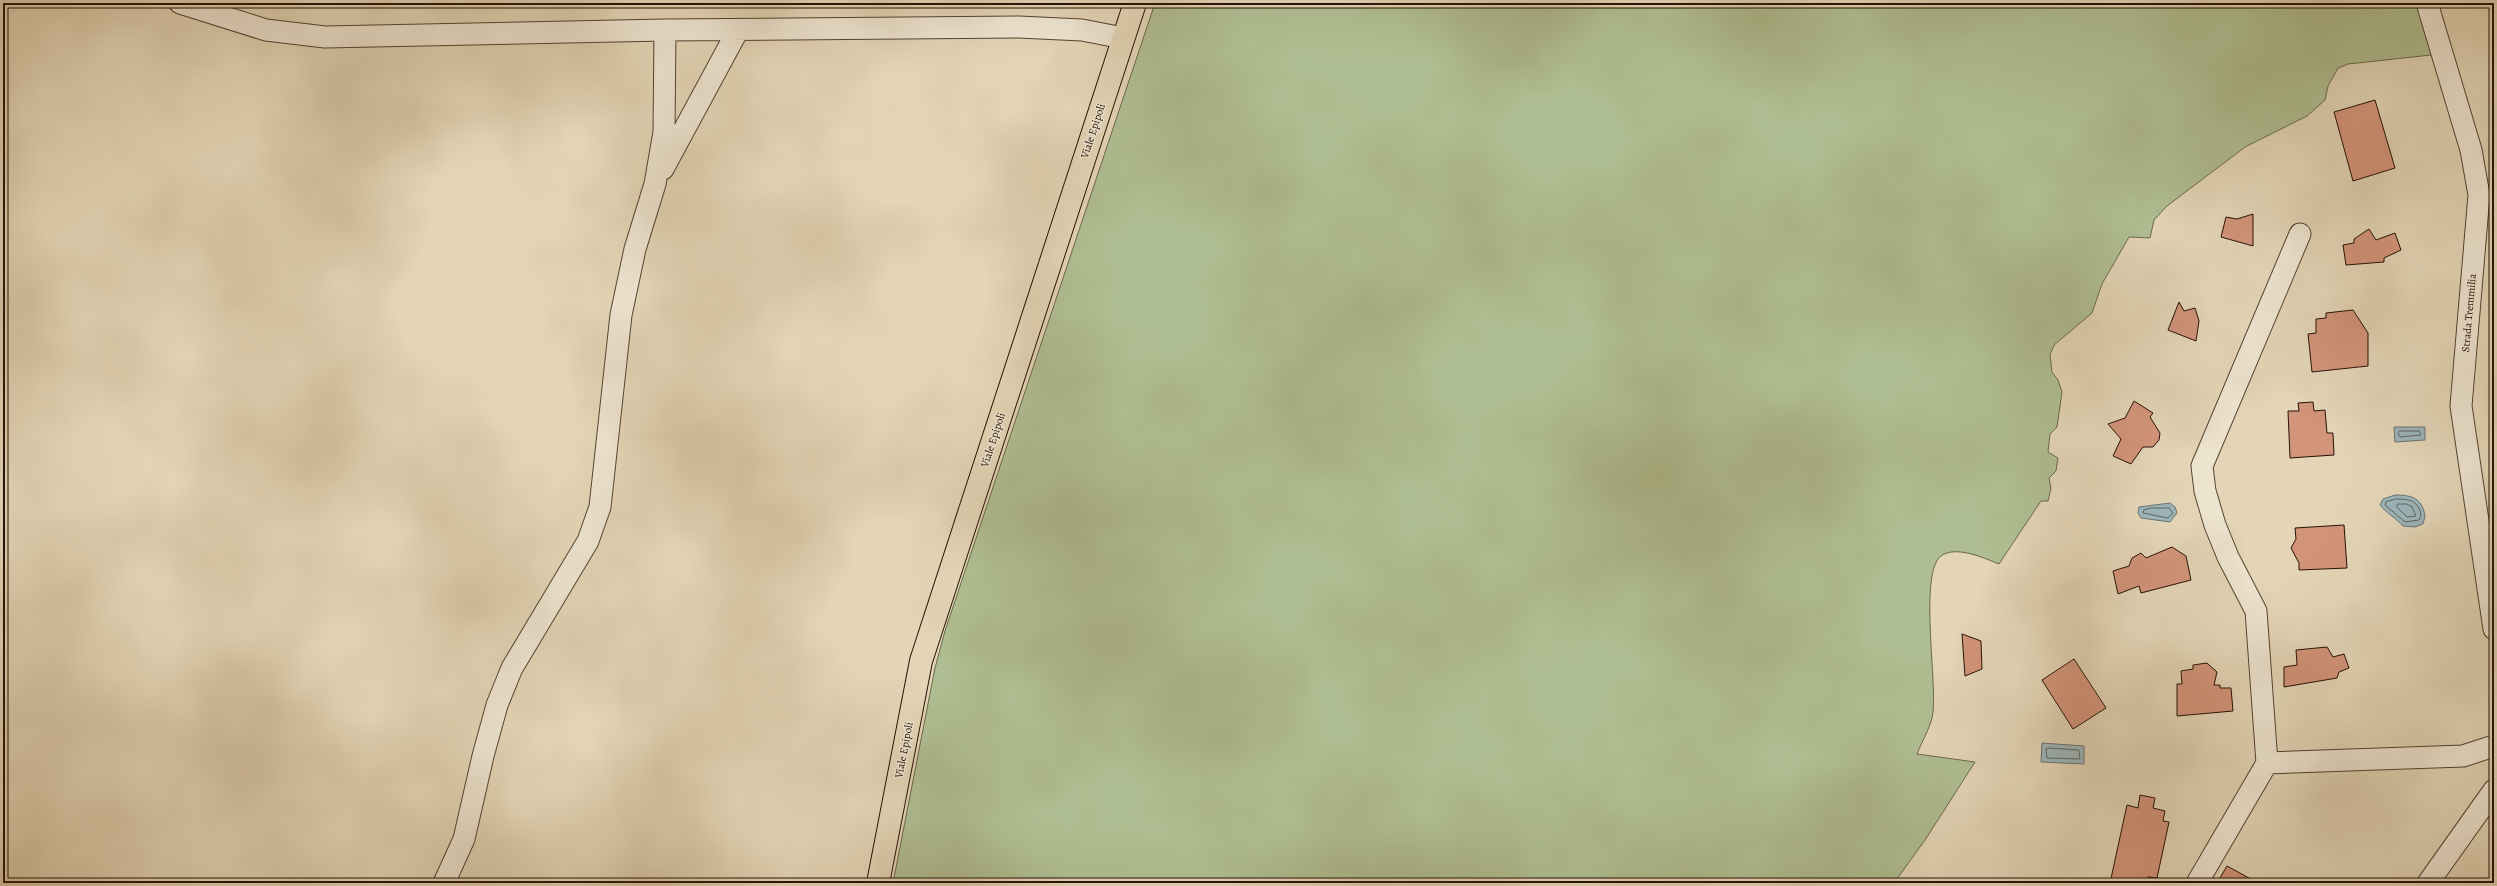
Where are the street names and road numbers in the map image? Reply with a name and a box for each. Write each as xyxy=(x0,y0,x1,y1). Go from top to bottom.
street label: Viale Epipoli xyxy=(1077,102,1109,161)
street label: Strada Tremmilia xyxy=(2458,272,2480,353)
street label: Viale Epipoli xyxy=(977,411,1009,470)
street label: Viale Epipoli xyxy=(891,721,917,780)

